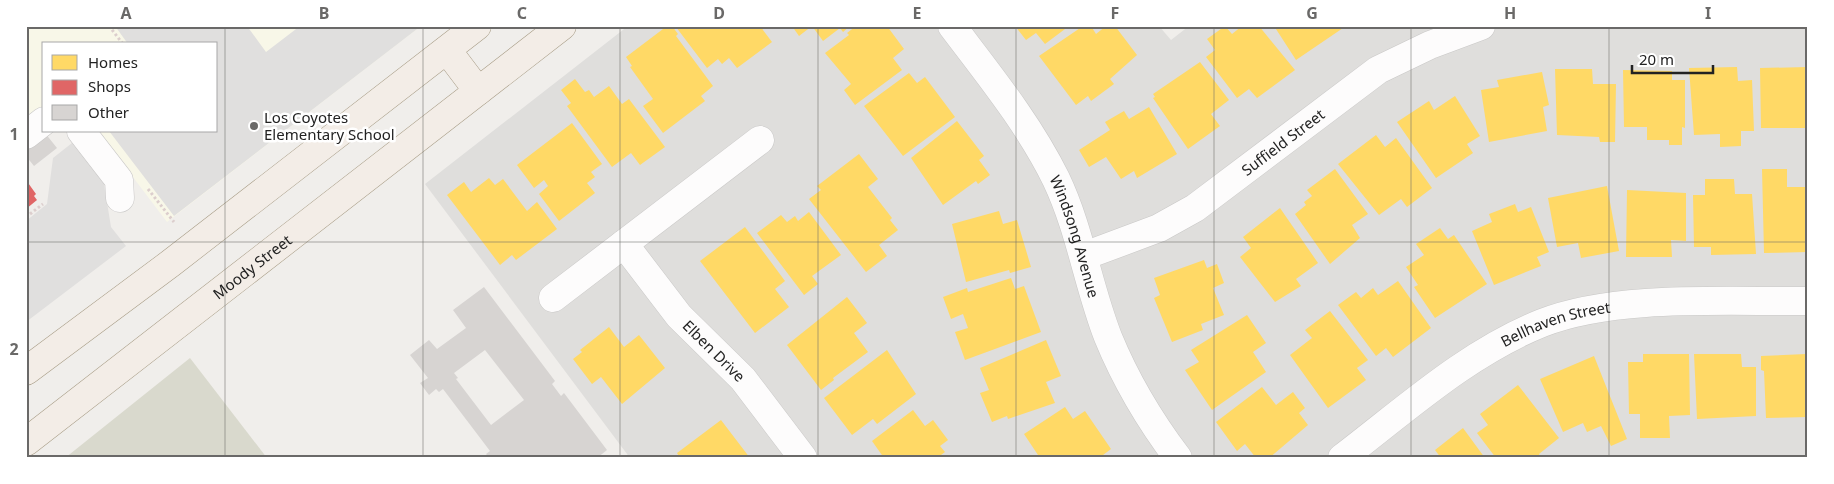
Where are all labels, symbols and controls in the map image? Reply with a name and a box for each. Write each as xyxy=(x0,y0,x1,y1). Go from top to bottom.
text: A xyxy=(120,2,132,24)
text: B xyxy=(319,2,329,24)
text: C xyxy=(517,2,527,24)
text: D xyxy=(713,2,725,24)
text: E xyxy=(913,2,922,24)
text: F xyxy=(1111,2,1119,24)
text: G xyxy=(1306,2,1318,24)
text: H xyxy=(1504,2,1516,24)
text: I xyxy=(1705,2,1711,24)
legend xyxy=(42,42,218,132)
scale bar xyxy=(1632,42,1713,74)
text: 20 m xyxy=(1639,49,1674,69)
text: Homes xyxy=(88,52,138,72)
text: Shops xyxy=(88,76,131,96)
text: Other xyxy=(88,102,129,122)
street label: Suffield Street xyxy=(1237,104,1329,180)
place label: Los Coyotes Elementary School xyxy=(264,107,395,144)
marker: Los Coyotes Elementary School xyxy=(248,120,260,132)
text: 1 xyxy=(9,123,19,145)
street label: Windsong Avenue xyxy=(1046,172,1104,300)
street label: Moody Street xyxy=(208,229,296,304)
street label: Bellhaven Street xyxy=(1497,297,1612,351)
street label: Elben Drive xyxy=(679,315,750,386)
text: 2 xyxy=(9,338,19,360)

